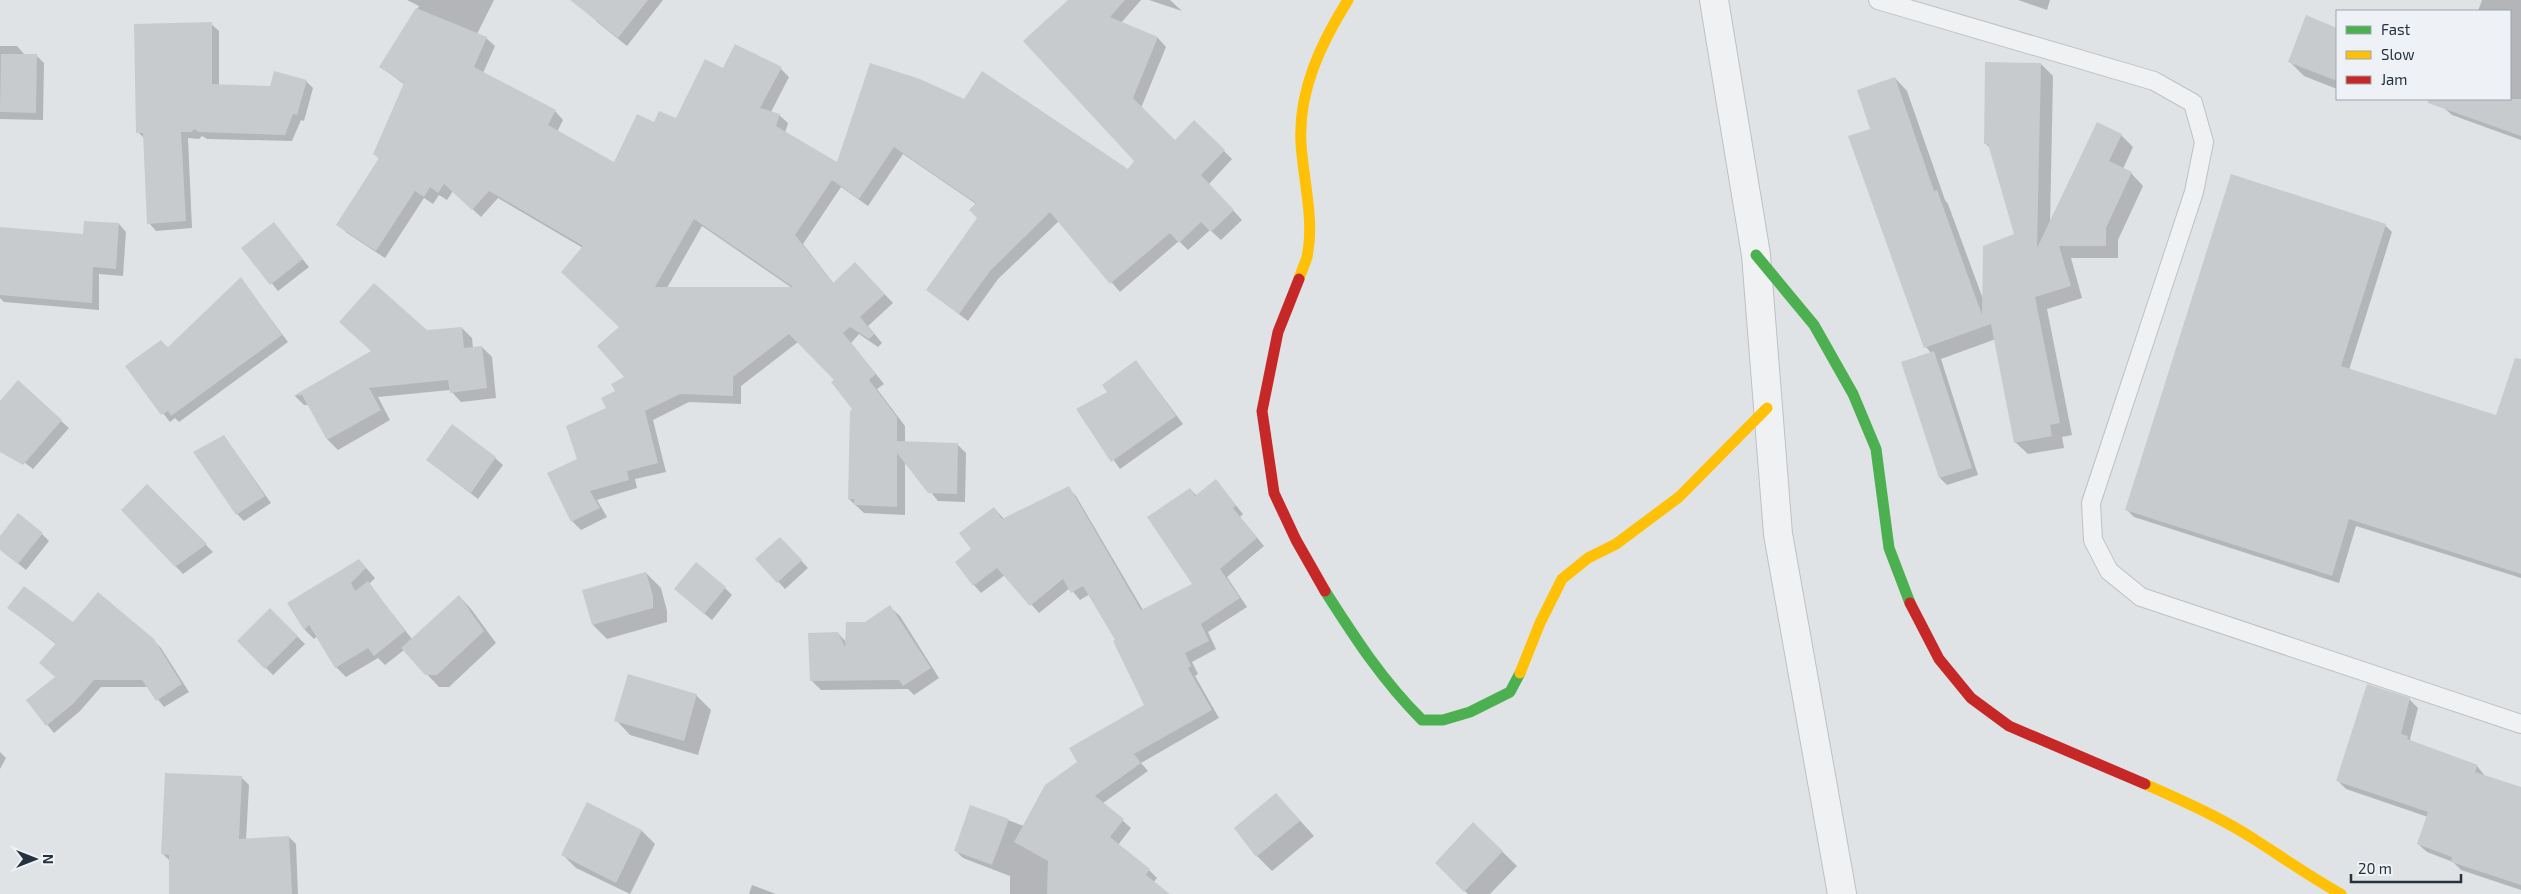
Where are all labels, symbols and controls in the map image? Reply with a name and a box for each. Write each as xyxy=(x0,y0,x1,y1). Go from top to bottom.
legend xyxy=(2336,10,2511,100)
text: Fast xyxy=(2381,20,2411,38)
text: Slow xyxy=(2381,45,2415,63)
text: Jam xyxy=(2381,70,2407,88)
north arrow xyxy=(10,834,60,884)
scale bar xyxy=(2351,852,2461,884)
text: N xyxy=(40,854,57,864)
text: 20 m xyxy=(2358,859,2392,877)

